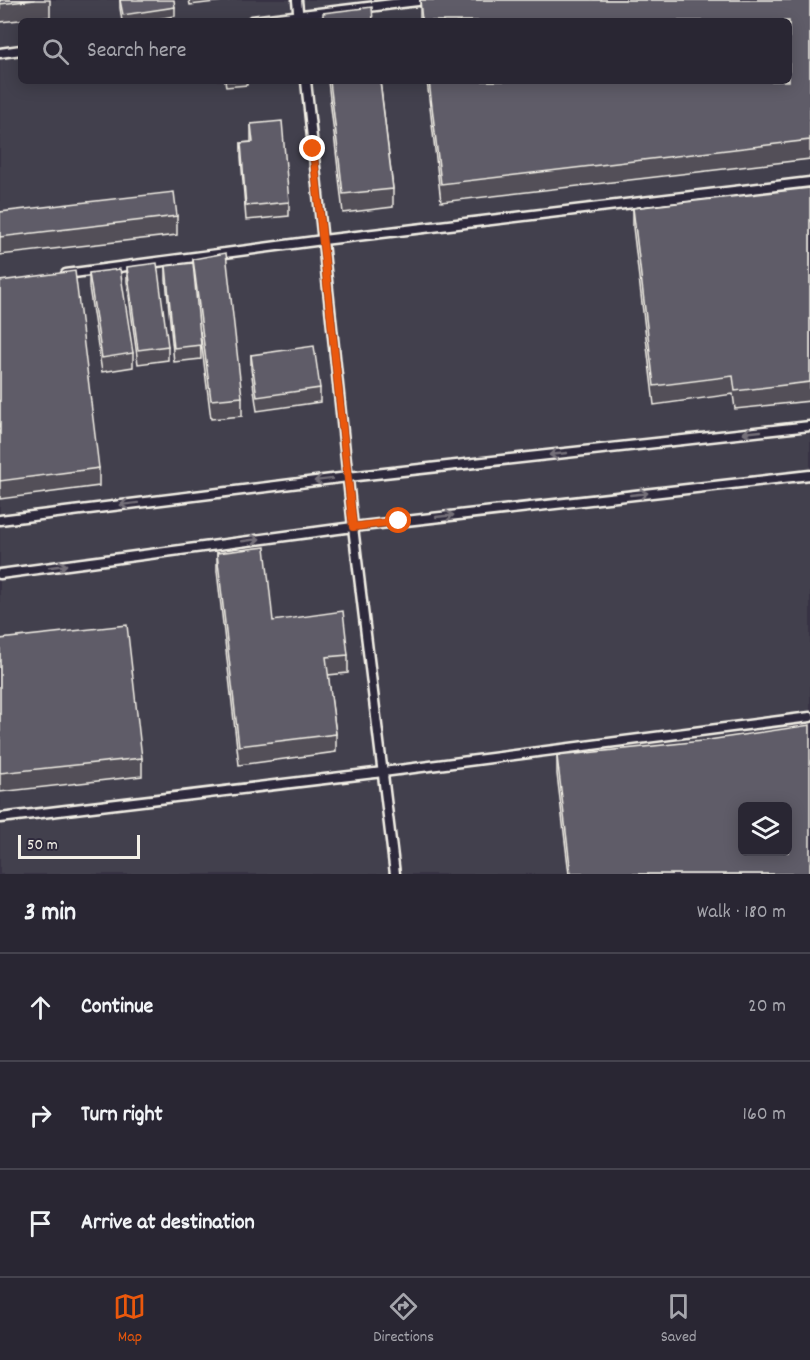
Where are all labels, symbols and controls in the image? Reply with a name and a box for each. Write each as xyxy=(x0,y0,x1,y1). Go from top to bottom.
search box xyxy=(18,18,792,84)
icon: search xyxy=(39,35,72,68)
text: Search here xyxy=(87,36,186,67)
route end xyxy=(299,135,325,161)
one-way arrow xyxy=(742,427,762,438)
one-way arrow xyxy=(549,449,568,460)
one-way arrow xyxy=(313,475,333,486)
one-way arrow xyxy=(628,488,648,499)
one-way arrow xyxy=(120,499,139,510)
route start xyxy=(385,507,411,533)
one-way arrow xyxy=(434,510,454,521)
one-way arrow xyxy=(241,535,261,546)
one-way arrow xyxy=(48,560,67,571)
map controls xyxy=(738,802,792,856)
button: layers xyxy=(738,802,792,856)
scale bar xyxy=(18,832,140,860)
text: 50 m xyxy=(27,834,58,857)
text: 3 min xyxy=(24,895,76,932)
text: Walk · 180 m xyxy=(697,899,786,927)
icon: ahead xyxy=(24,991,57,1024)
text: Continue xyxy=(81,992,153,1023)
text: 20 m xyxy=(748,993,786,1021)
icon: right xyxy=(24,1099,57,1132)
text: Turn right xyxy=(81,1100,163,1131)
text: 160 m xyxy=(743,1101,786,1129)
icon: arrive xyxy=(24,1207,57,1240)
text: Arrive at destination xyxy=(81,1208,255,1239)
tab: Map xyxy=(113,1290,146,1349)
tab: Directions xyxy=(373,1290,434,1349)
tab: Saved xyxy=(661,1290,697,1349)

